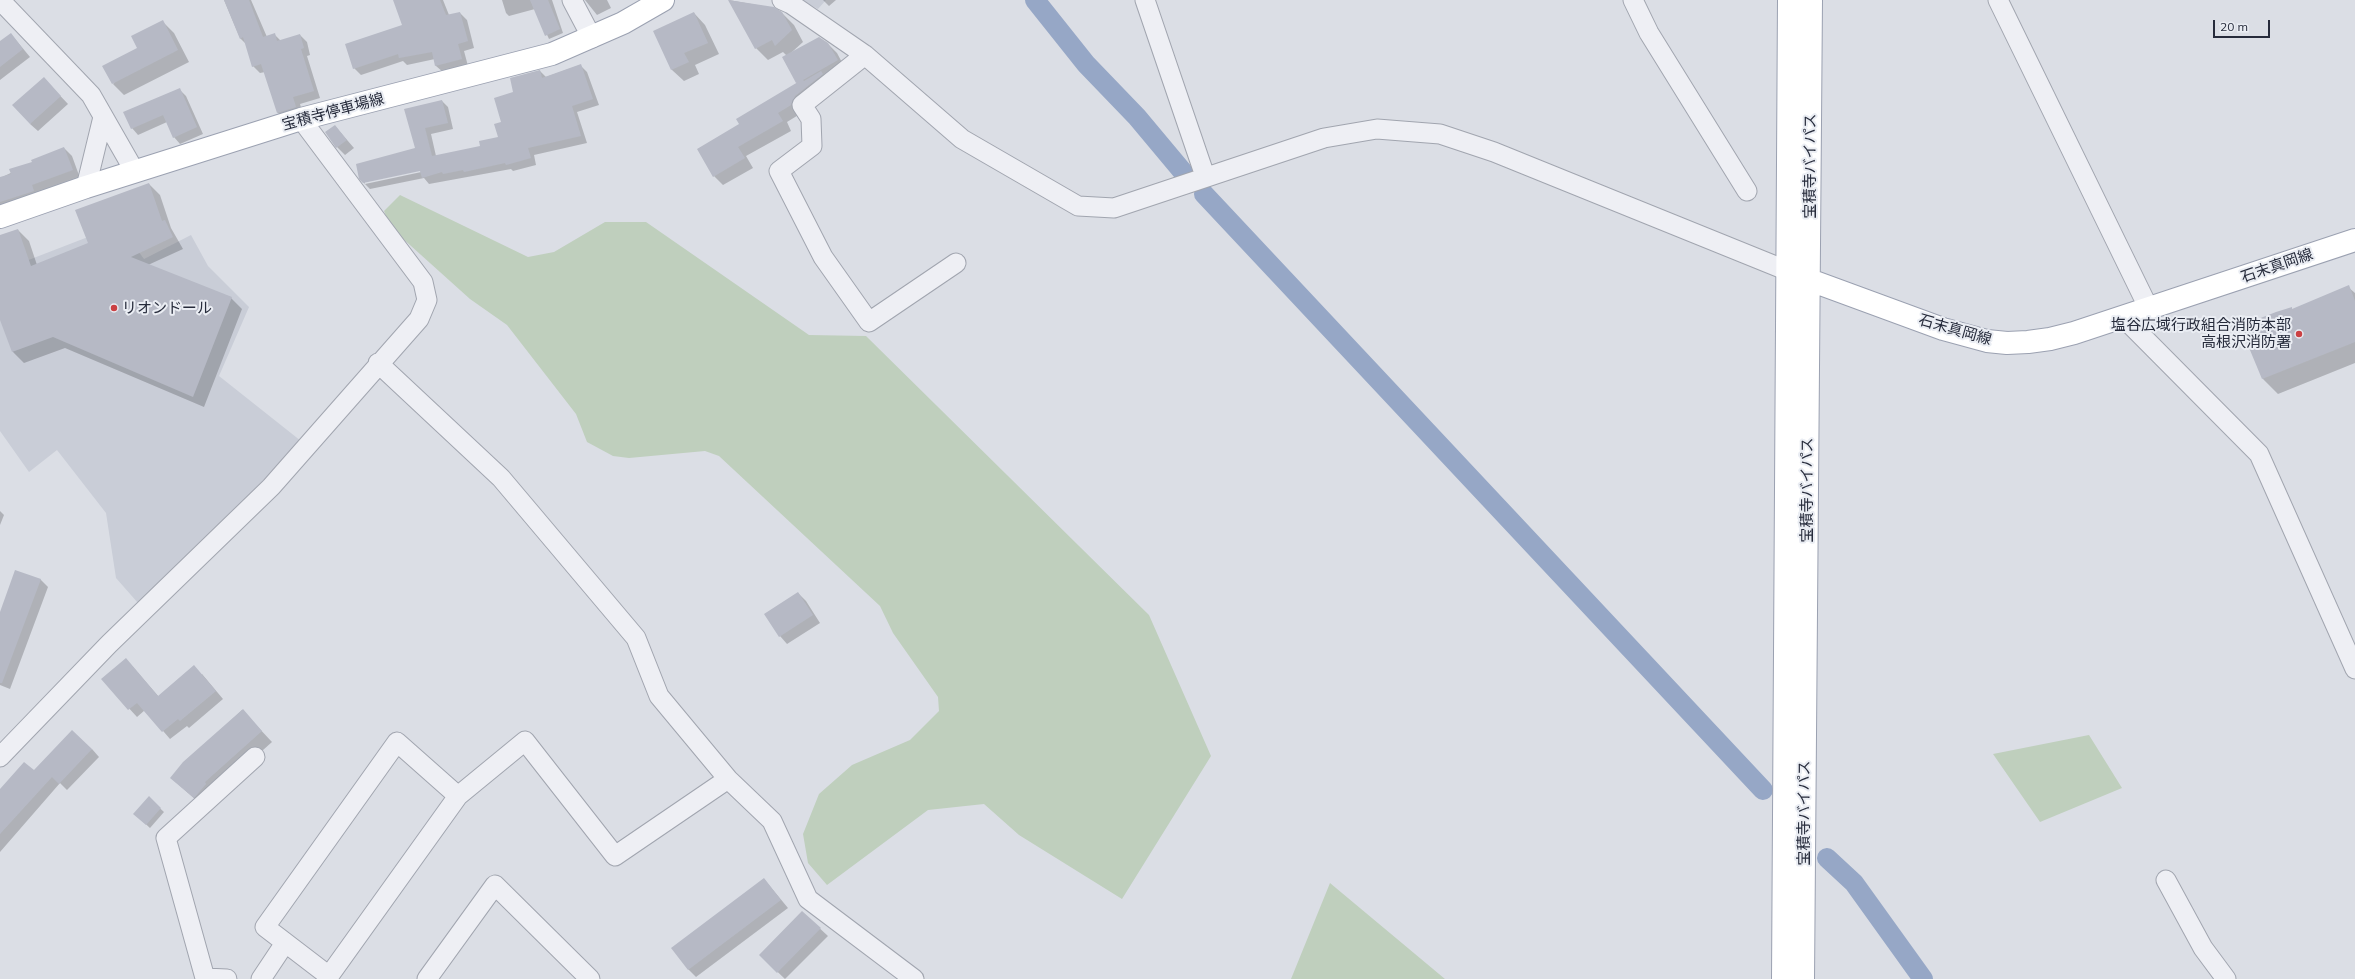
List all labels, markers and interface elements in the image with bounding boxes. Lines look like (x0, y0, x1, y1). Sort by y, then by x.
scale bar (2215, 12, 2272, 38)
text: 20 m (2220, 19, 2248, 34)
street label: 宝積寺停車場線 (280, 90, 386, 134)
street label: 宝積寺バイパス (1801, 114, 1819, 218)
street label: 石末真岡線 (2239, 245, 2315, 287)
place label: リオンドール (122, 299, 212, 317)
marker: リオンドール (109, 303, 119, 313)
street label: 石末真岡線 (1916, 311, 1994, 349)
place label: 塩谷広域行政組合消防本部 高根沢消防署 (2111, 316, 2291, 351)
marker: 塩谷広域行政組合消防本部 高根沢消防署 (2294, 329, 2304, 339)
street label: 宝積寺バイパス (1798, 438, 1816, 542)
street label: 宝積寺バイパス (1795, 761, 1813, 865)

